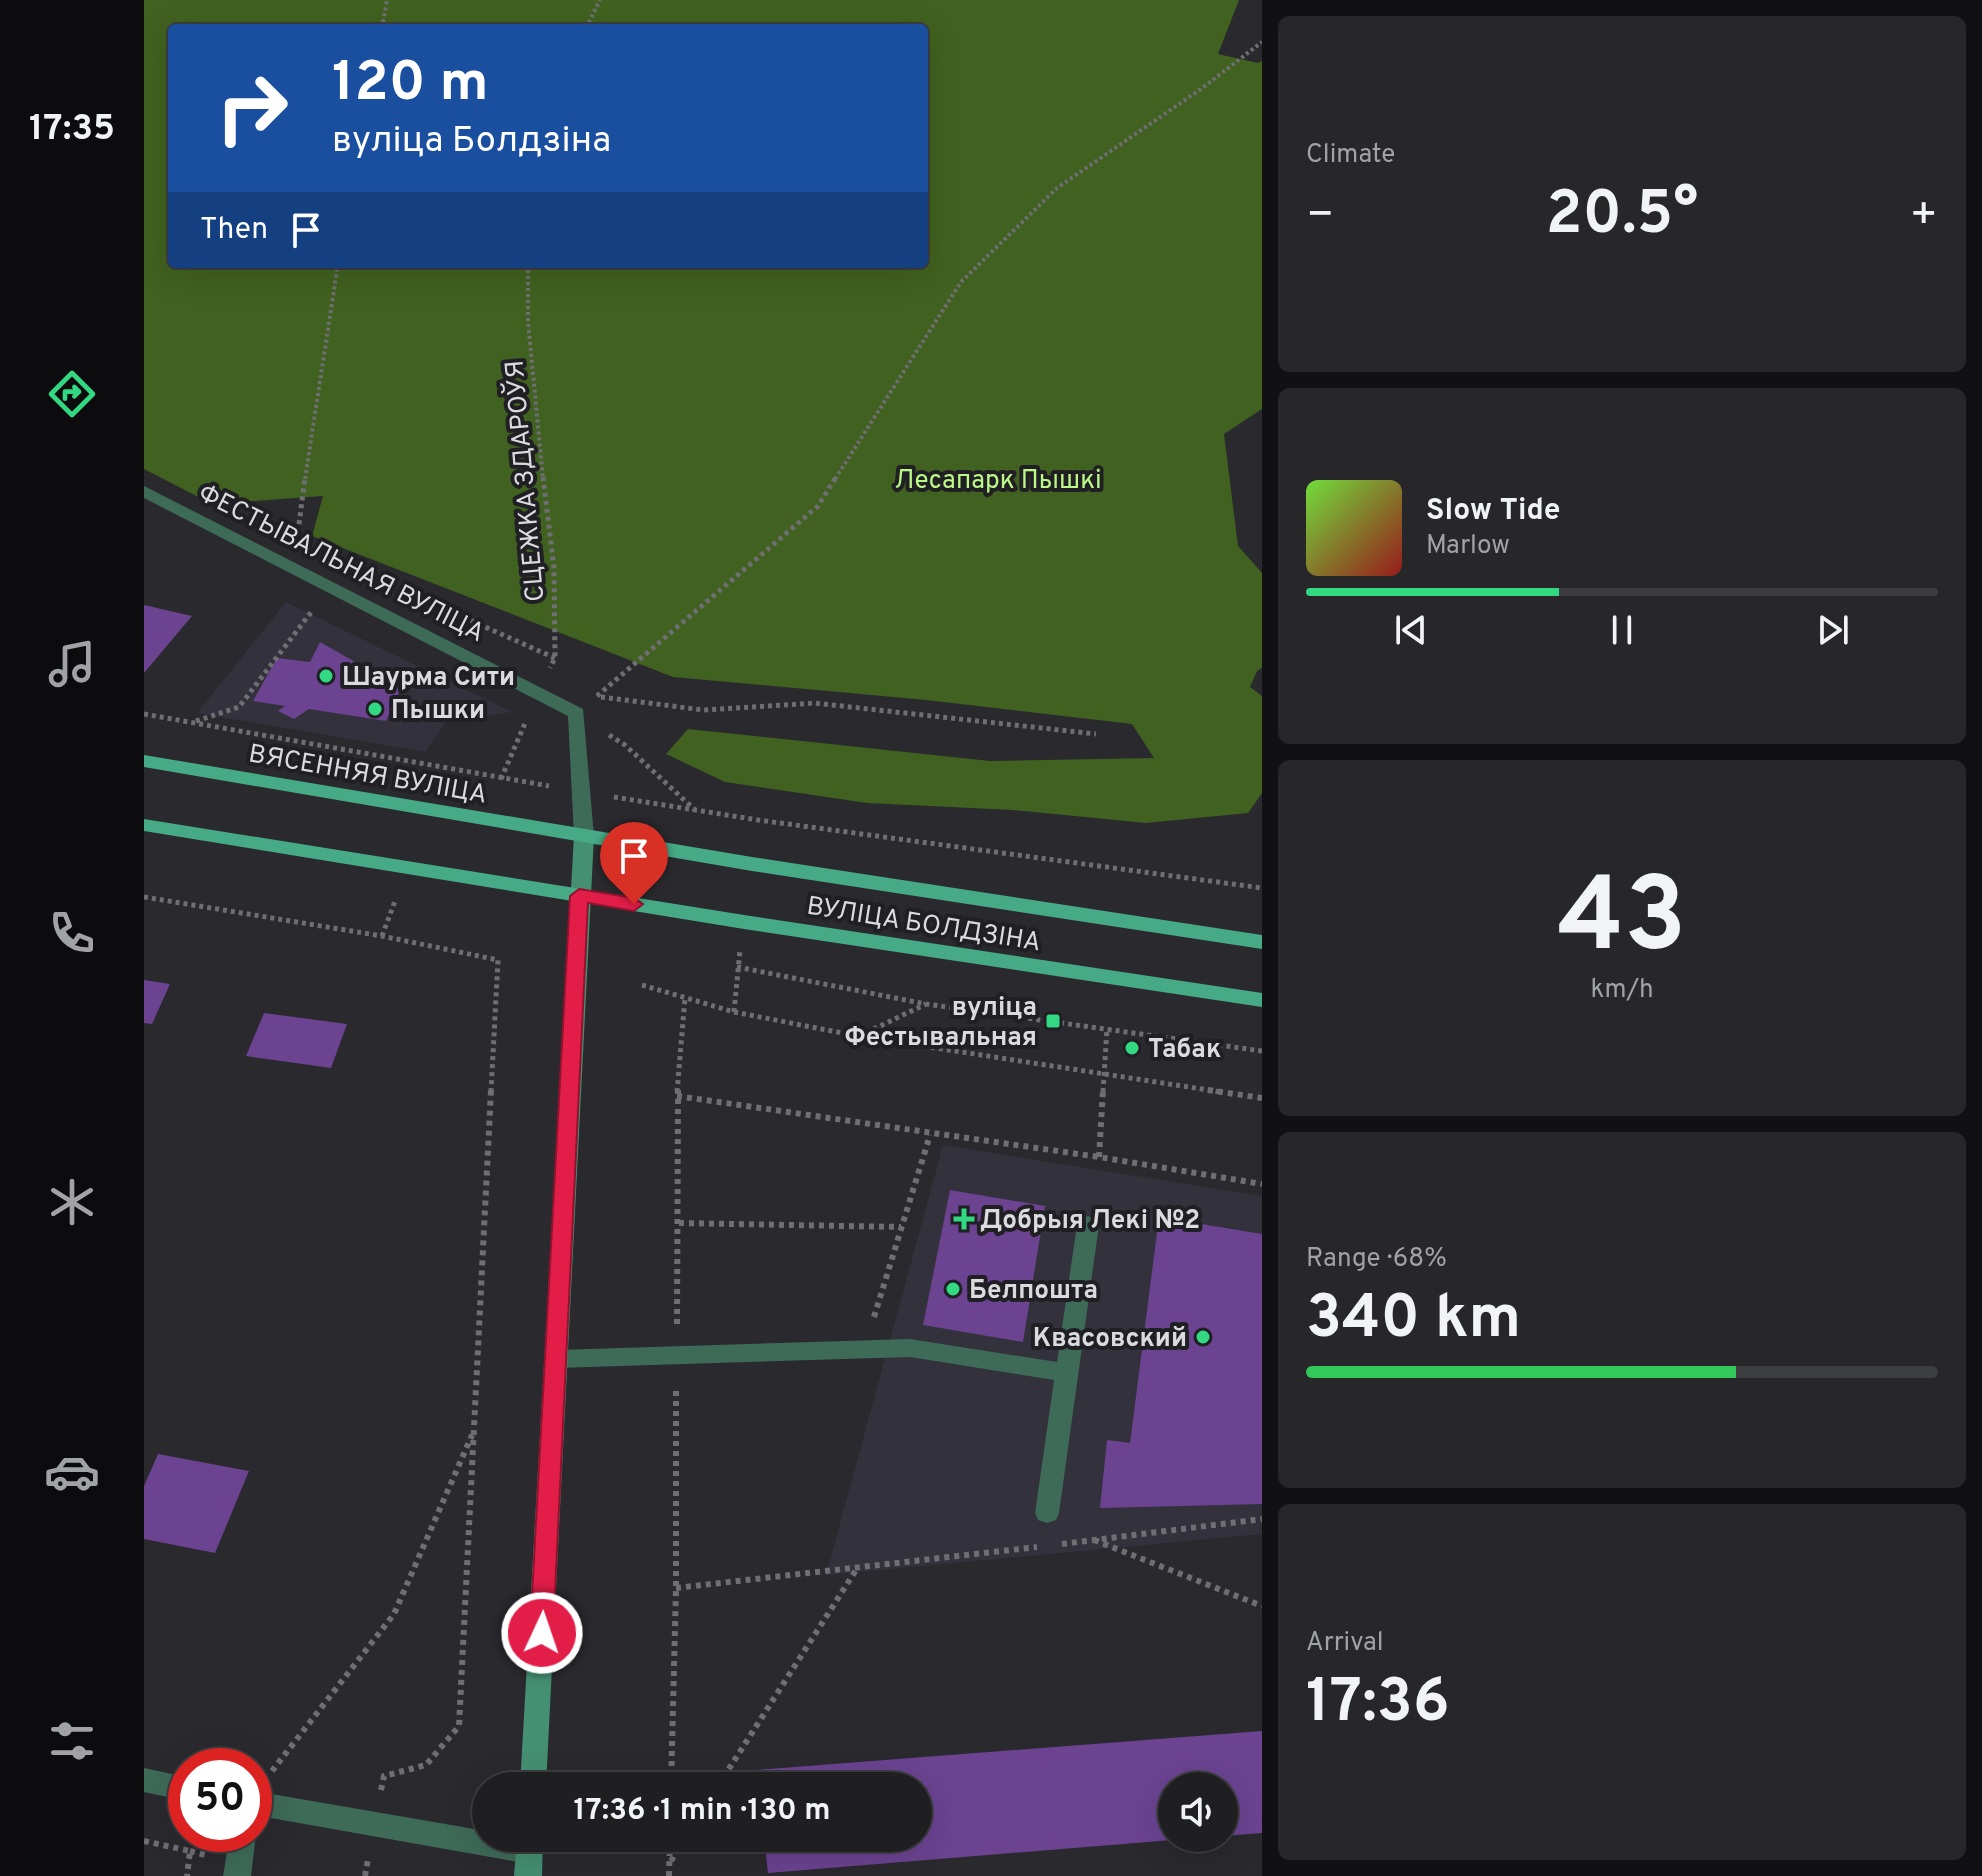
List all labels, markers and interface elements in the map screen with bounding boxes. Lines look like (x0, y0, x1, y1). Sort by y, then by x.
text: 120 m (332, 50, 489, 120)
icon: right (200, 56, 304, 160)
text: 17:35 (29, 107, 115, 153)
text: вуліца Болдзіна (332, 119, 611, 165)
text: Climate (1306, 139, 1395, 172)
text: 20.5° (1546, 179, 1698, 255)
text: − (1306, 189, 1334, 245)
text: + (1910, 189, 1938, 245)
icon: arrive (284, 208, 328, 252)
text: Then (200, 212, 268, 249)
street label: СЦЕЖКА ЗДАРОЎЯ (497, 359, 553, 603)
icon: directions (44, 366, 100, 422)
park label: Лесапарк Пышкі (894, 465, 1102, 498)
street label: ФЕСТЫВАЛЬНАЯ ВУЛІЦА (192, 478, 490, 651)
text: Slow Tide (1426, 493, 1560, 530)
text: Marlow (1426, 530, 1510, 563)
icon: previous (1389, 608, 1433, 652)
icon: pause (1600, 608, 1644, 652)
icon: next (1811, 608, 1855, 652)
icon: music (44, 636, 100, 692)
place label: Шаурма Сити (342, 662, 515, 695)
marker: Шаурма Сити (317, 667, 335, 685)
place label: Пышки (391, 695, 485, 728)
marker: Пышки (366, 700, 384, 718)
street label: ВЯСЕННЯЯ ВУЛІЦА (246, 738, 489, 813)
pin (600, 822, 668, 904)
icon: arrive (612, 834, 656, 878)
text: 43 (1557, 856, 1687, 988)
street label: ВУЛІЦА БОЛДЗІНА (804, 891, 1043, 960)
icon: phone (44, 905, 100, 961)
text: km/h (1590, 974, 1654, 1007)
place label: вуліца Фестывальная (845, 992, 1037, 1055)
marker: вуліца Фестывальная (1044, 1012, 1062, 1030)
place label: Табак (1148, 1034, 1221, 1067)
marker: Табак (1123, 1039, 1141, 1057)
icon: climate (44, 1174, 100, 1230)
place label: Добрыя Лекі №2 (980, 1205, 1200, 1238)
marker: Добрыя Лекі №2 (955, 1210, 973, 1228)
text: Range · 68% (1306, 1243, 1447, 1276)
place label: Белпошта (969, 1275, 1098, 1308)
marker: Белпошта (944, 1280, 962, 1298)
text: 340 km (1306, 1283, 1521, 1359)
place label: Квасовский (1033, 1323, 1187, 1356)
marker: Квасовский (1194, 1328, 1212, 1346)
icon: car (44, 1444, 100, 1500)
position arrow (500, 1591, 584, 1675)
text: Arrival (1306, 1627, 1384, 1660)
text: 17:36 (1306, 1667, 1450, 1743)
icon: filters (44, 1713, 100, 1769)
speed limit sign: 50 (168, 1748, 272, 1852)
map controls (1158, 1772, 1238, 1852)
button: sound (1158, 1772, 1238, 1852)
text: 17:36 · 1 min · 130 m (574, 1793, 830, 1830)

